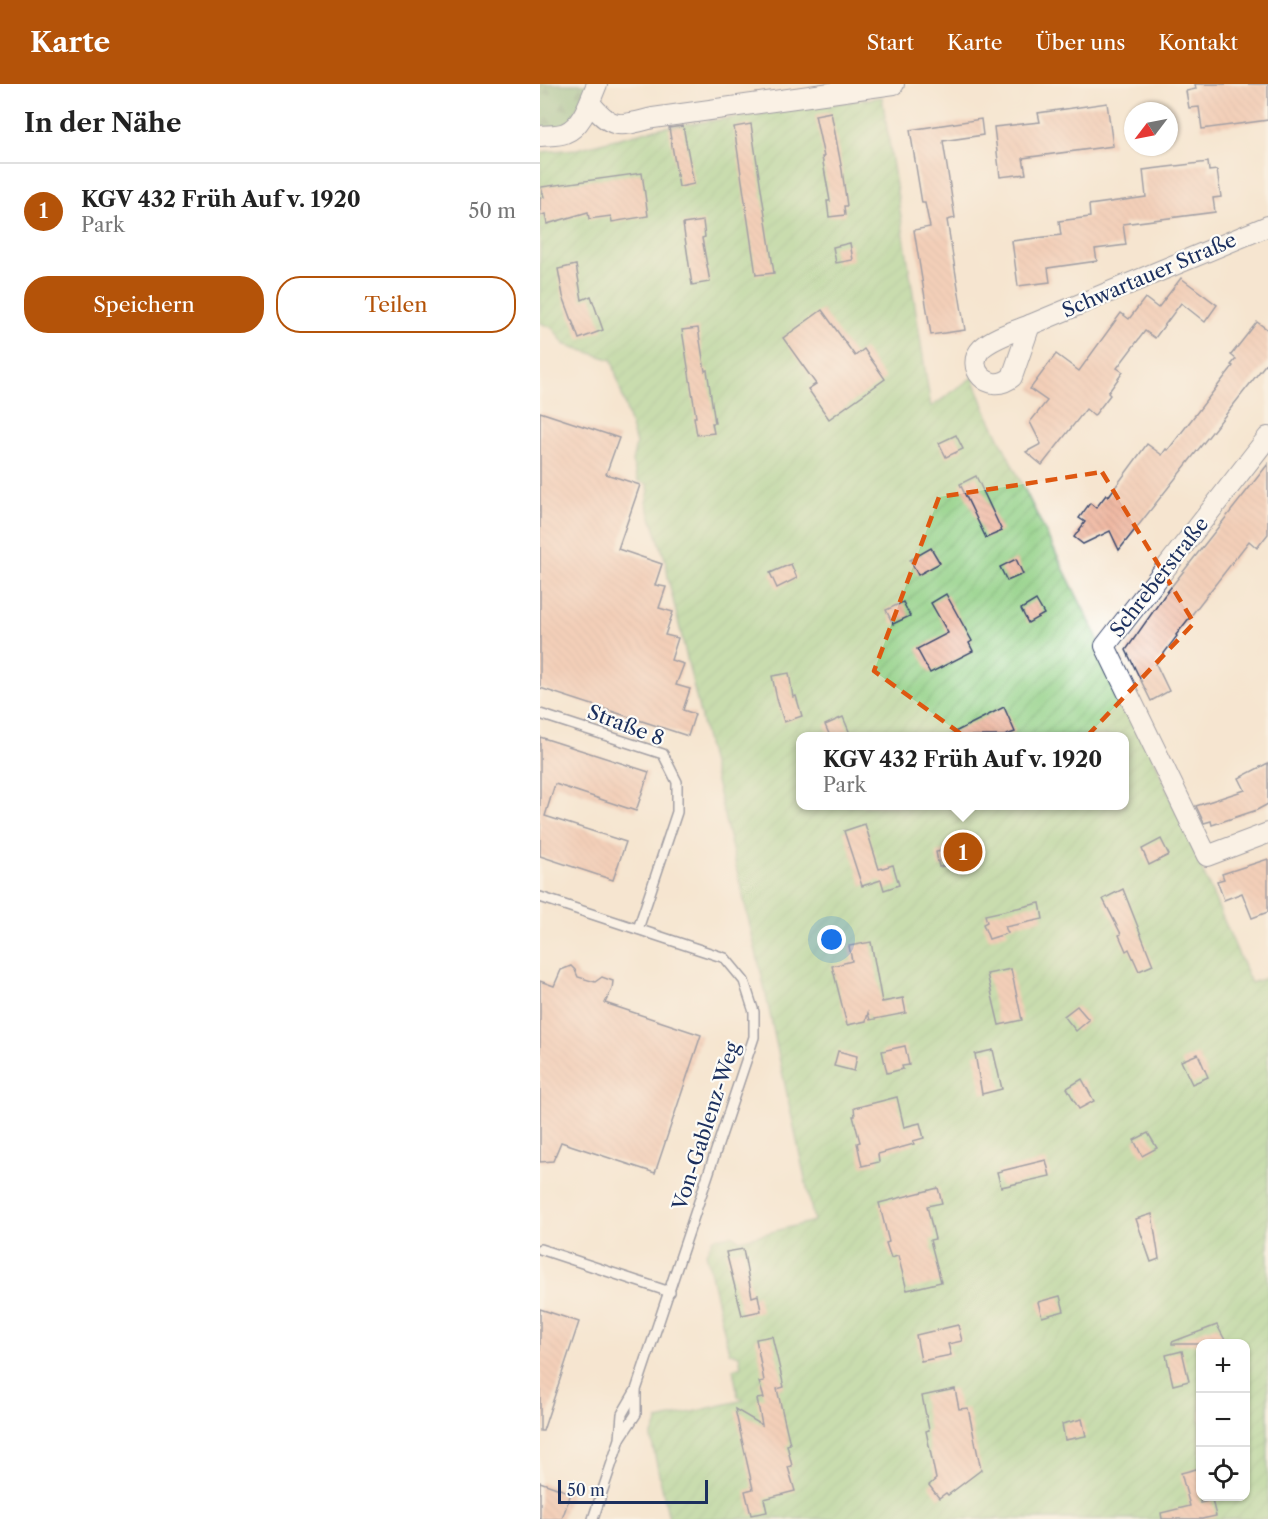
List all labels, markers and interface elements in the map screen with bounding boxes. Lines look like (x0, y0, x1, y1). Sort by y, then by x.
text: Karte (30, 25, 110, 59)
text: Start (867, 30, 914, 55)
text: Karte (947, 30, 1003, 55)
text: Über uns (1036, 30, 1125, 55)
text: Kontakt (1158, 30, 1238, 55)
north arrow (1124, 102, 1178, 156)
text: In der Nähe (24, 107, 181, 139)
text: KGV 432 Früh Auf v. 1920 (81, 186, 361, 213)
text: 1 (39, 199, 48, 223)
text: 50 m (469, 199, 516, 223)
text: Park (81, 213, 124, 237)
street label: Schwartauer Straße (1058, 227, 1240, 323)
button: Speichern (24, 276, 264, 333)
button: Teilen (276, 276, 516, 333)
street label: Schreberstraße (1105, 512, 1213, 642)
street label: Straße 8 (584, 699, 668, 751)
popup (796, 732, 1129, 810)
text: KGV 432 Früh Auf v. 1920 (823, 746, 1102, 773)
text: Park (823, 773, 866, 797)
pin: 1 (944, 830, 982, 874)
your location (817, 925, 846, 954)
street label: Von-Gablenz-Weg (667, 1038, 745, 1214)
map controls (1196, 1339, 1250, 1501)
button: + (1196, 1339, 1250, 1393)
button: − (1196, 1393, 1250, 1447)
button: locate (1196, 1447, 1250, 1501)
scale bar (558, 1477, 708, 1504)
text: 50 m (567, 1480, 605, 1500)

